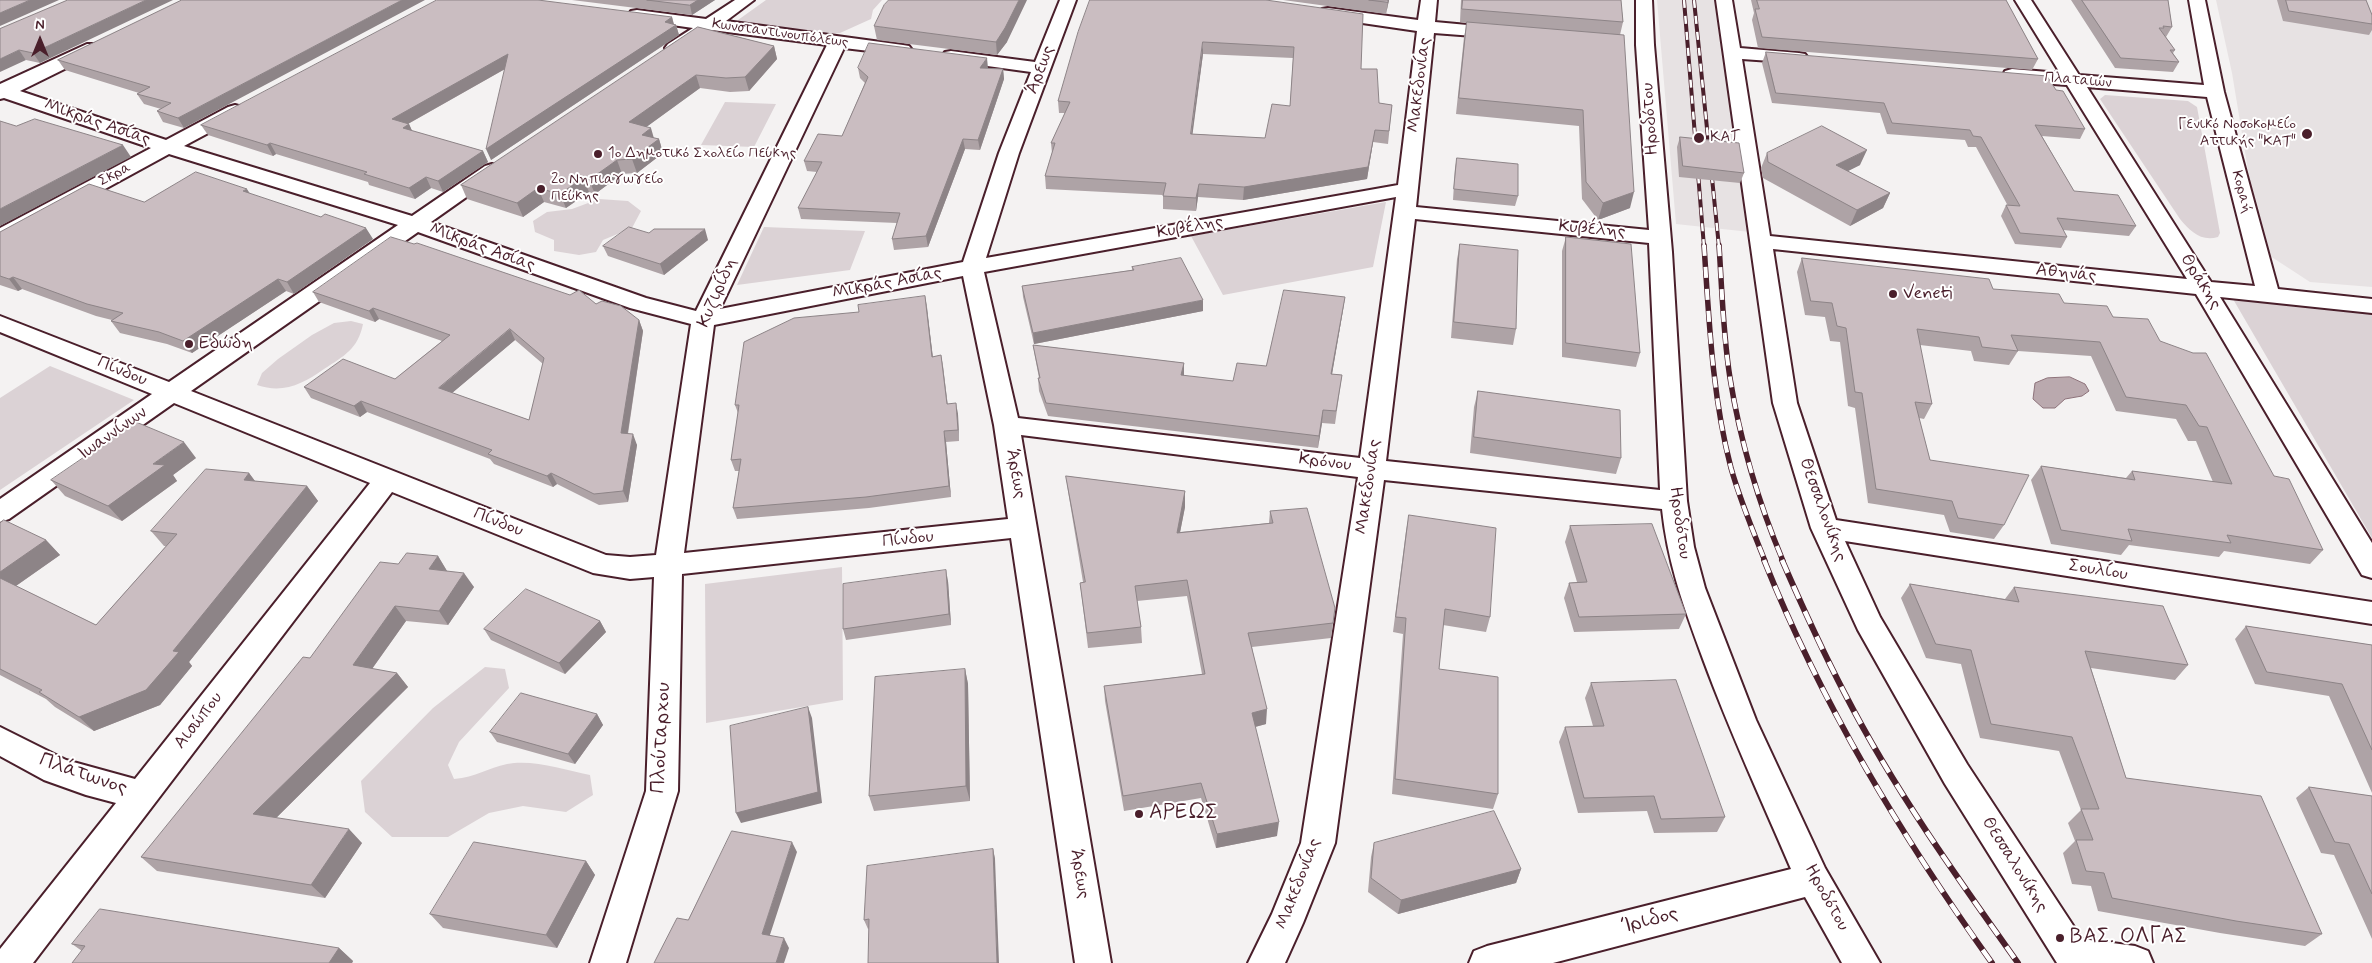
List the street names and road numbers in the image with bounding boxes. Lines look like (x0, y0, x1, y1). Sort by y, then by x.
street label: Κωνσταντινουπόλεως (711, 16, 849, 52)
street label: Μακεδονίας (1403, 36, 1437, 134)
street label: Άρεως (1022, 43, 1060, 97)
street label: Πλαταιών (2044, 69, 2112, 93)
street label: Ηροδότου (1638, 82, 1664, 156)
street label: Μικράς Ασίας (41, 95, 153, 151)
street label: Σκρα (96, 159, 134, 191)
street label: Κοραή (2227, 169, 2255, 215)
street label: Κυβέλης (1155, 212, 1225, 244)
street label: Κυβέλης (1558, 216, 1626, 244)
street label: Μικράς Ασίας (426, 219, 538, 277)
street label: Θράκης (2175, 250, 2225, 314)
street label: Κυζιρίδη (694, 255, 742, 331)
street label: Αθηνάς (2035, 260, 2097, 288)
street label: Μικράς Ασίας (830, 263, 944, 305)
street label: Πίνδου (94, 352, 150, 392)
street label: Ιωαννίνων (74, 402, 152, 466)
street label: Μακεδονίας (1352, 438, 1386, 536)
street label: Άρεως (1000, 447, 1030, 501)
street label: Κρόνου (1297, 449, 1353, 477)
street label: Θεσσαλονίκης (1793, 455, 1851, 565)
street label: Ηροδότου (1663, 485, 1695, 561)
street label: Πίνδου (470, 504, 526, 542)
street label: Πίνδου (881, 527, 935, 553)
street label: Σουλίου (2067, 556, 2129, 586)
street label: Πλούταρχου (647, 682, 677, 794)
street label: Αισώπου (170, 688, 228, 754)
street label: Πλάτωνος (36, 748, 130, 802)
street label: Θεσσαλονίκης (1976, 813, 2052, 917)
street label: Μακεδονίας (1272, 835, 1326, 933)
street label: Άρεως (1064, 848, 1094, 900)
street label: Ηροδότου (1799, 861, 1853, 935)
street label: Ίριδος (1619, 902, 1681, 940)

